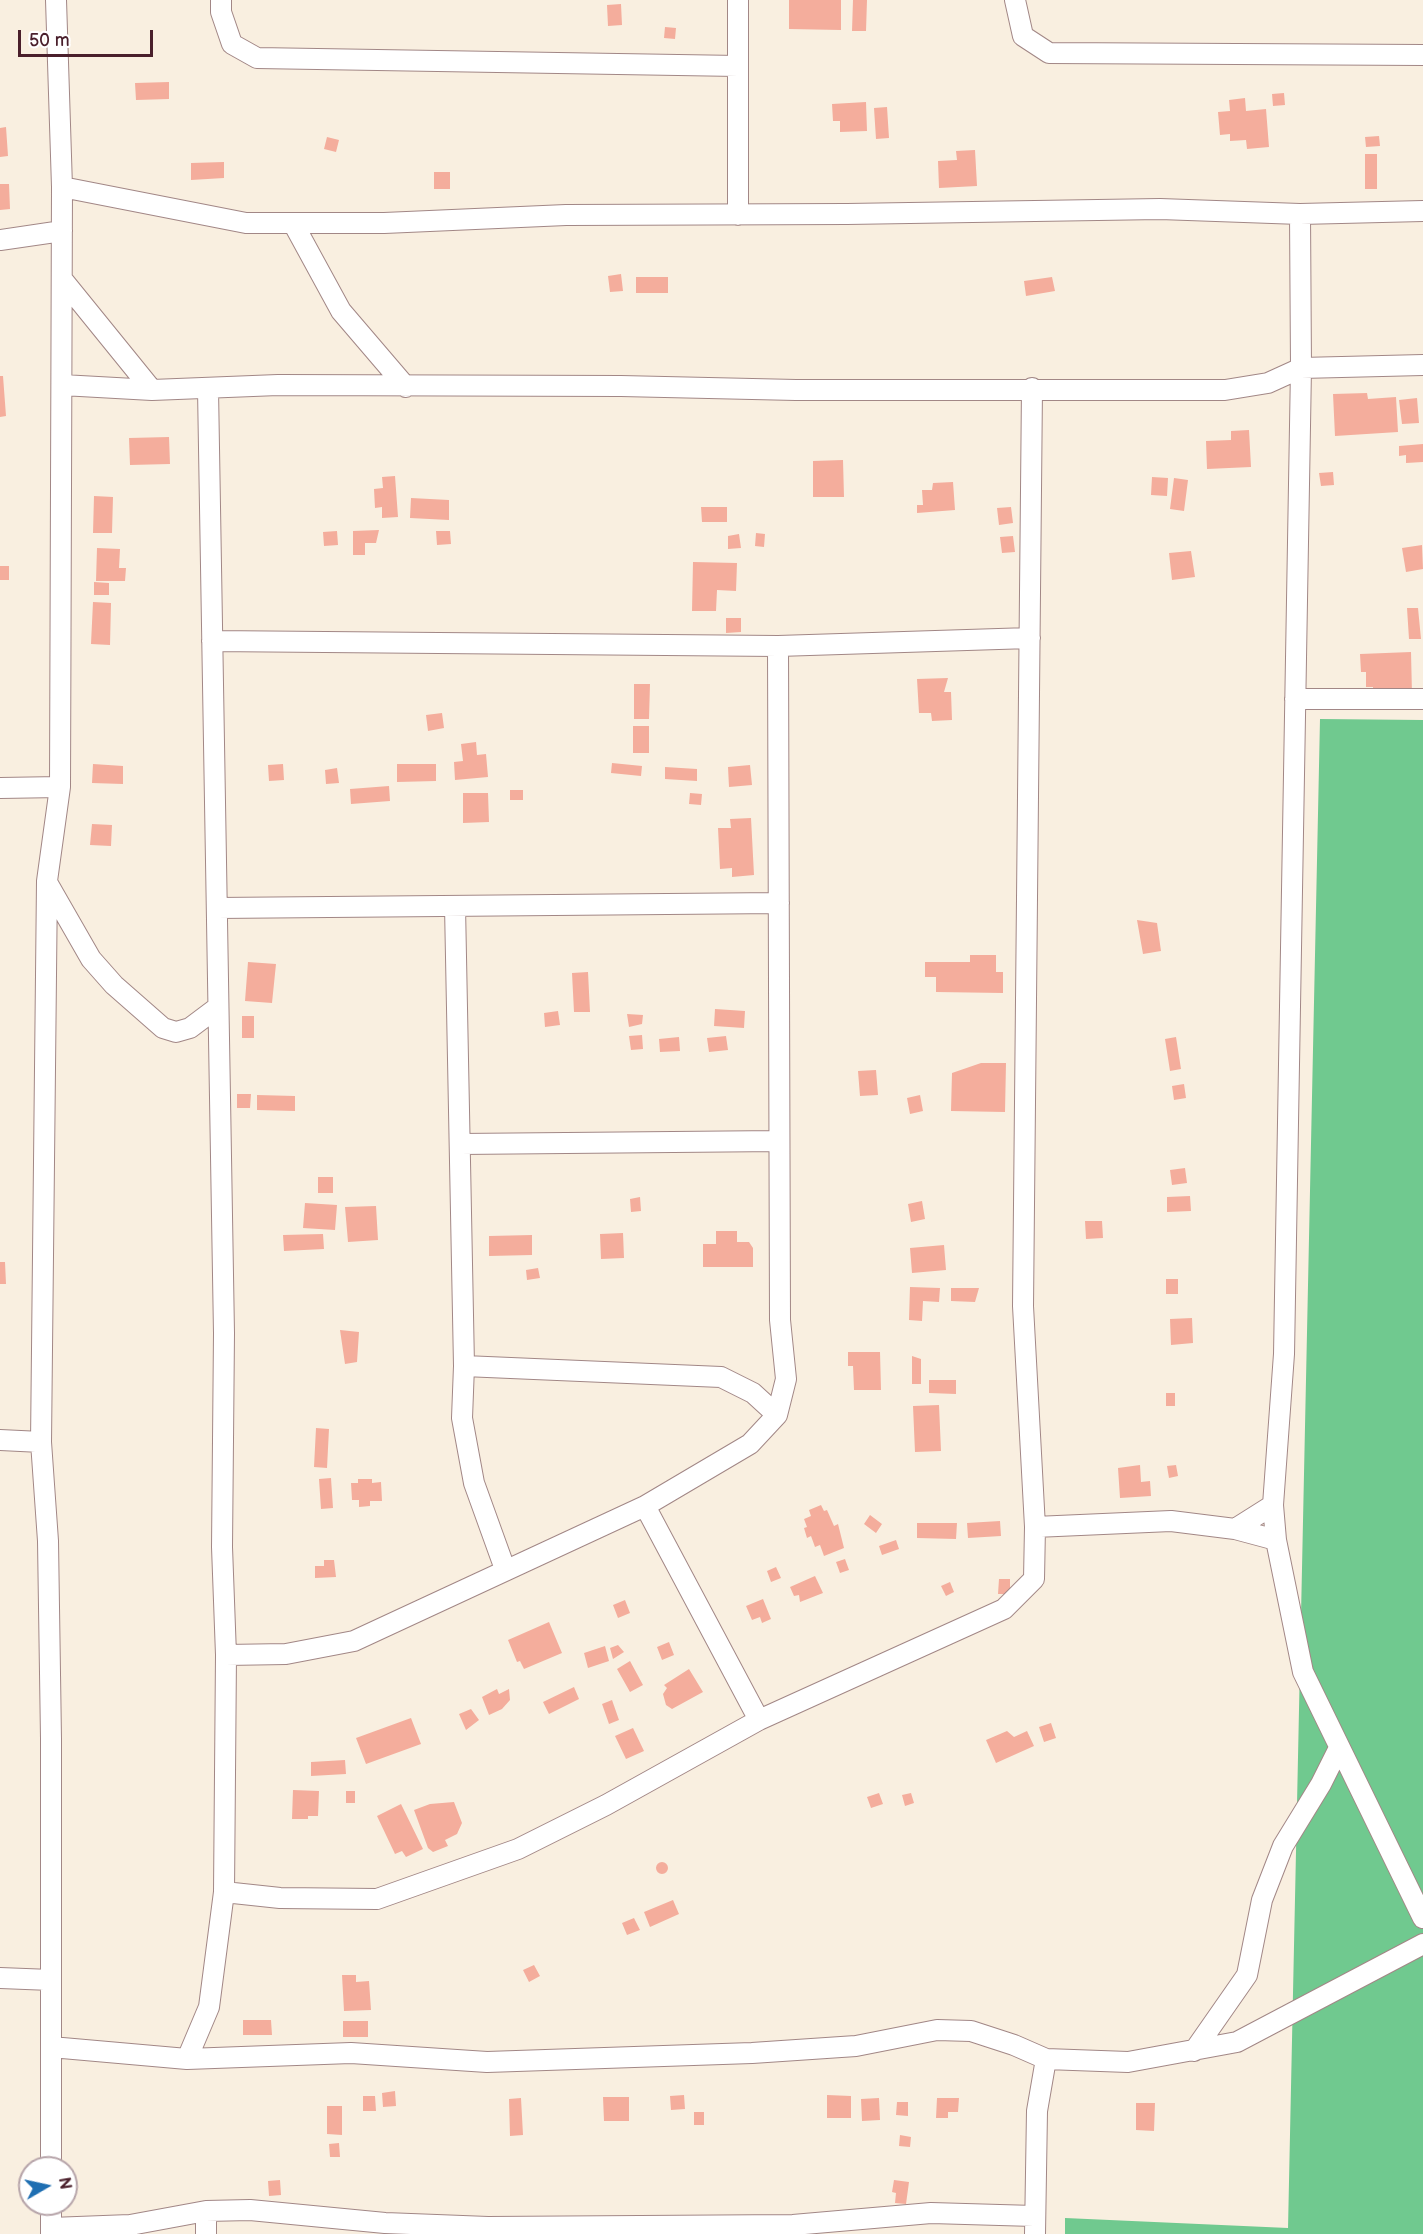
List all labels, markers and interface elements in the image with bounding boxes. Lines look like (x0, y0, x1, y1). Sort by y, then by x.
scale bar (21, 18, 156, 56)
text: 50 m (29, 30, 70, 51)
north arrow (18, 2156, 78, 2216)
text: N (54, 2176, 75, 2191)

